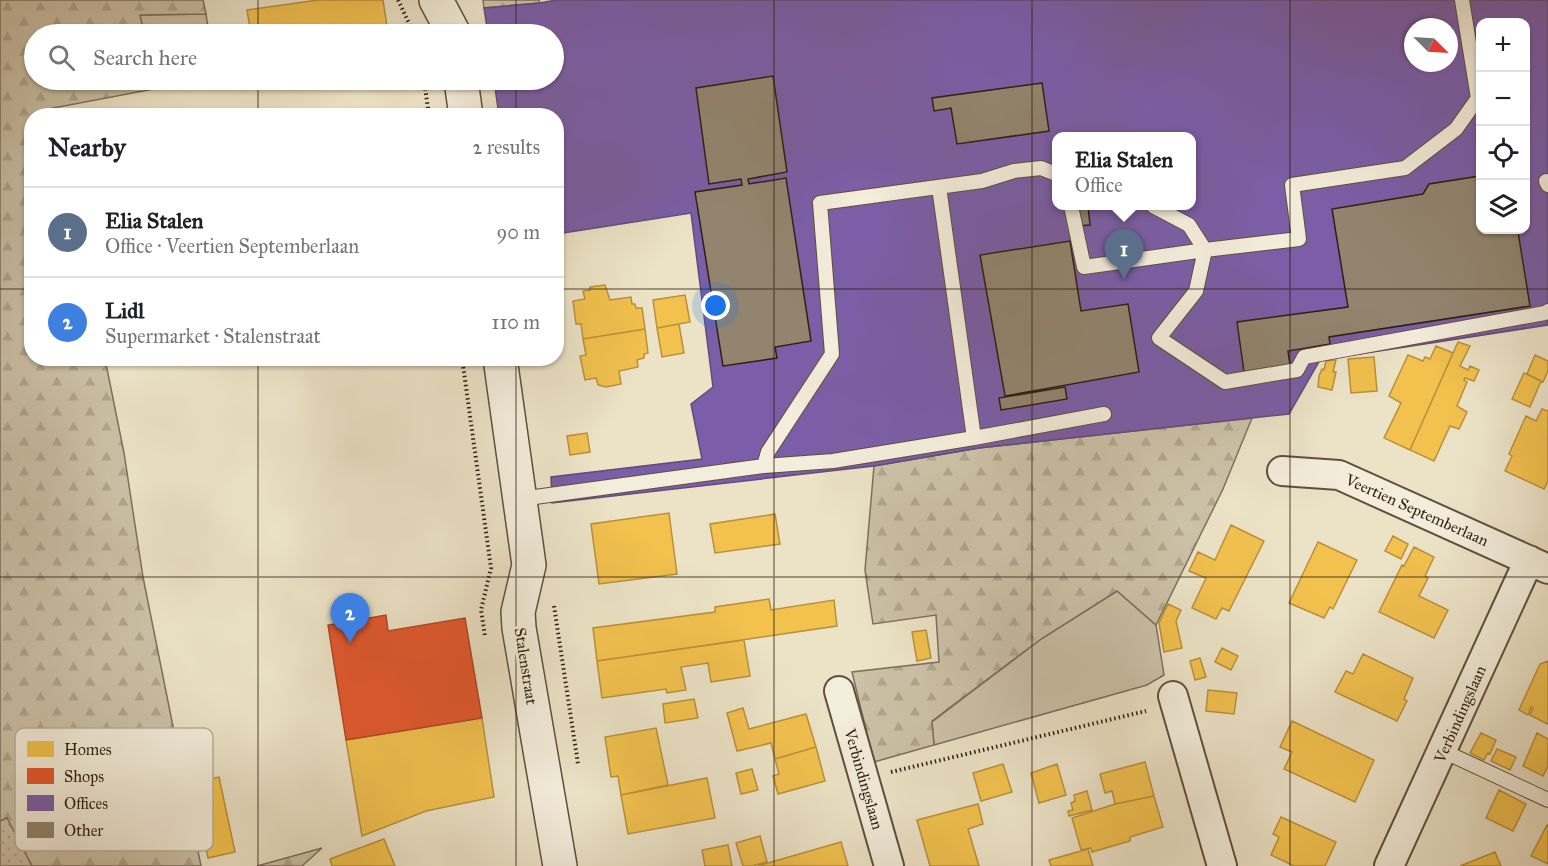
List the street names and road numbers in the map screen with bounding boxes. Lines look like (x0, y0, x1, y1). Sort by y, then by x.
street label: Veertien Septemberlaan (1342, 469, 1492, 550)
street label: Stalenstraat (511, 626, 542, 706)
street label: Verbindingslaan (1430, 662, 1491, 767)
street label: Verbindingslaan (839, 725, 888, 832)

